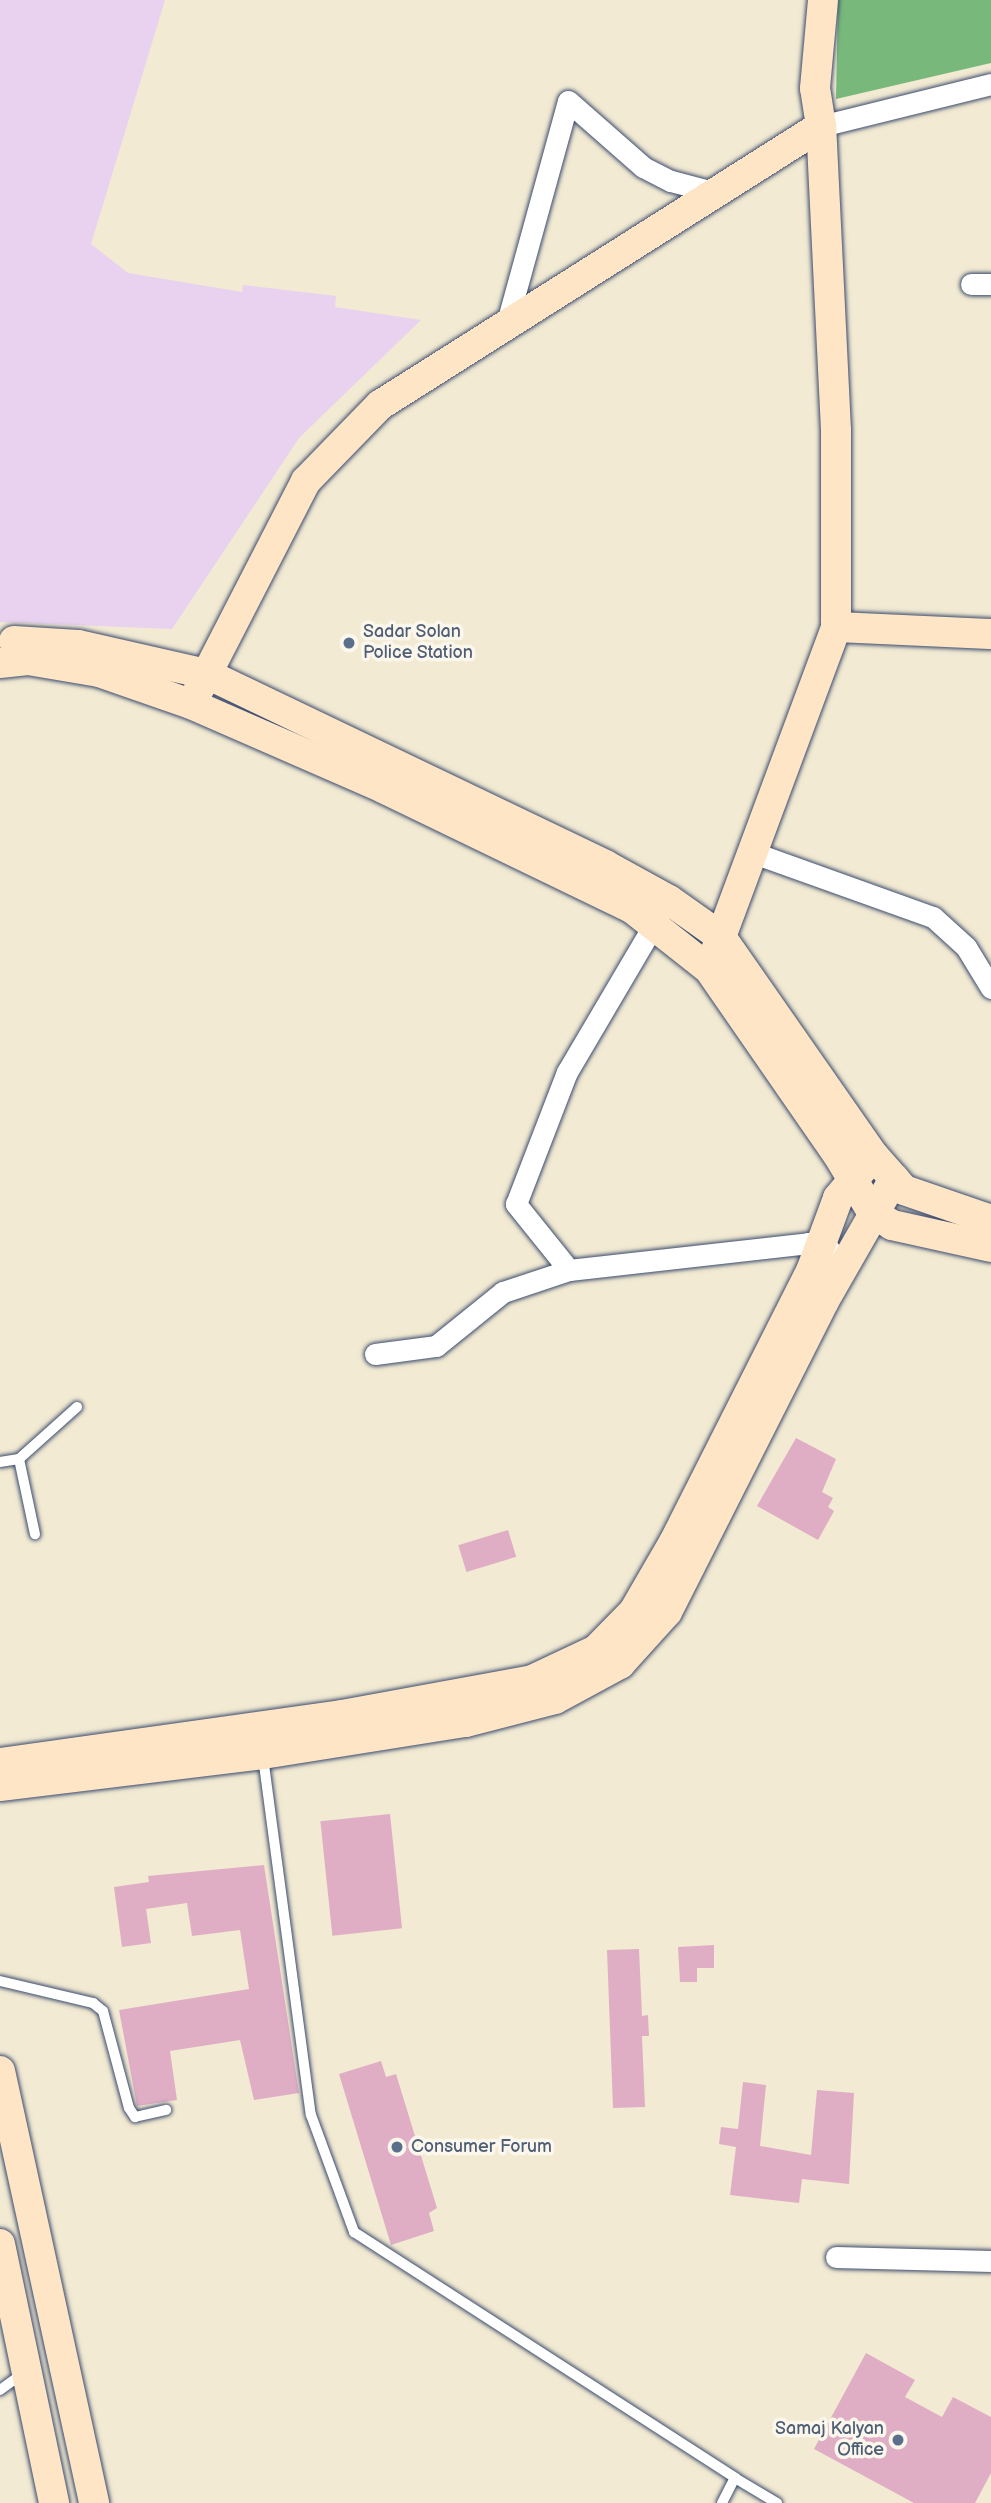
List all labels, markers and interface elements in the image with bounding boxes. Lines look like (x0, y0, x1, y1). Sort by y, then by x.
place label: Sadar Solan Police Station (363, 622, 473, 664)
marker: Sadar Solan Police Station (341, 635, 357, 651)
place label: Consumer Forum (411, 2136, 552, 2158)
marker: Consumer Forum (389, 2139, 405, 2155)
place label: Samaj Kalyan Office (775, 2419, 884, 2462)
marker: Samaj Kalyan Office (890, 2432, 906, 2448)

